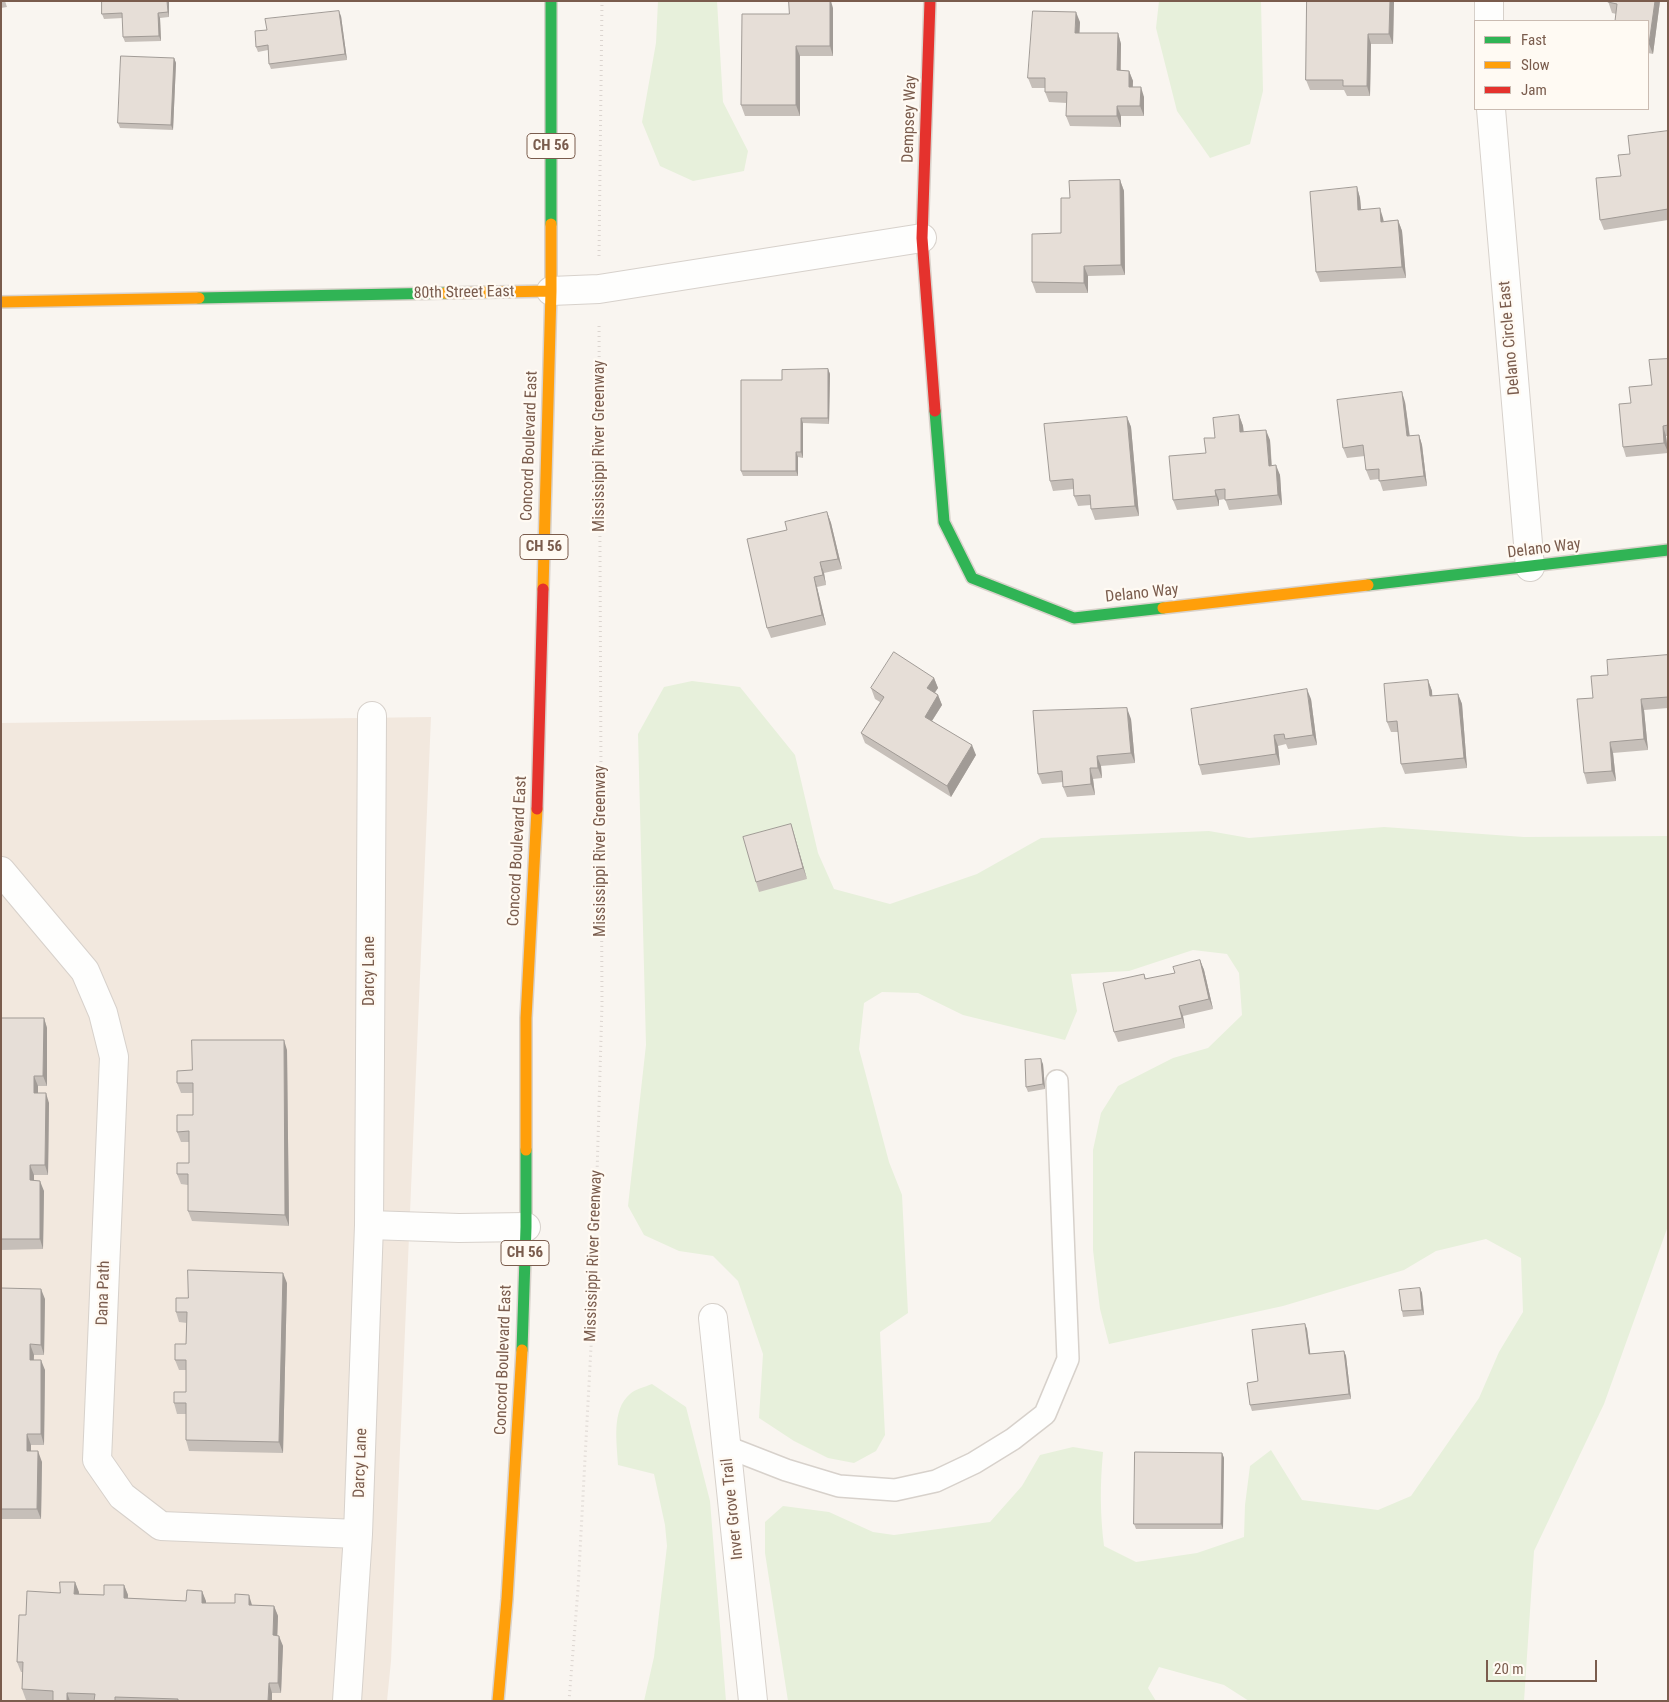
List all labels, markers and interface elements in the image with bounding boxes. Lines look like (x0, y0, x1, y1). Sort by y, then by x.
legend (1474, 20, 1649, 110)
text: Fast (1521, 31, 1546, 49)
text: Slow (1521, 56, 1550, 74)
street label: Dempsey Way (899, 75, 921, 163)
text: Jam (1521, 81, 1547, 99)
road number: CH 56 (527, 134, 575, 158)
street label: Delano Circle East (1495, 280, 1525, 396)
street label: 80th Street East (413, 283, 515, 303)
street label: Mississippi River Greenway (590, 360, 610, 532)
street label: Concord Boulevard East (518, 370, 542, 522)
road number: CH 56 (520, 534, 568, 560)
street label: Delano Way (1506, 535, 1582, 563)
street label: Delano Way (1104, 581, 1180, 607)
street label: Mississippi River Greenway (591, 765, 611, 937)
street label: Concord Boulevard East (504, 775, 532, 927)
street label: Darcy Lane (360, 936, 380, 1006)
street label: Mississippi River Greenway (581, 1170, 607, 1342)
road number: CH 56 (501, 1240, 549, 1266)
street label: Dana Path (93, 1260, 115, 1326)
street label: Concord Boulevard East (492, 1284, 516, 1436)
street label: Darcy Lane (350, 1428, 372, 1498)
street label: Inver Grove Trail (718, 1457, 748, 1561)
scale bar (1489, 1650, 1600, 1682)
text: 20 m (1494, 1660, 1524, 1678)

